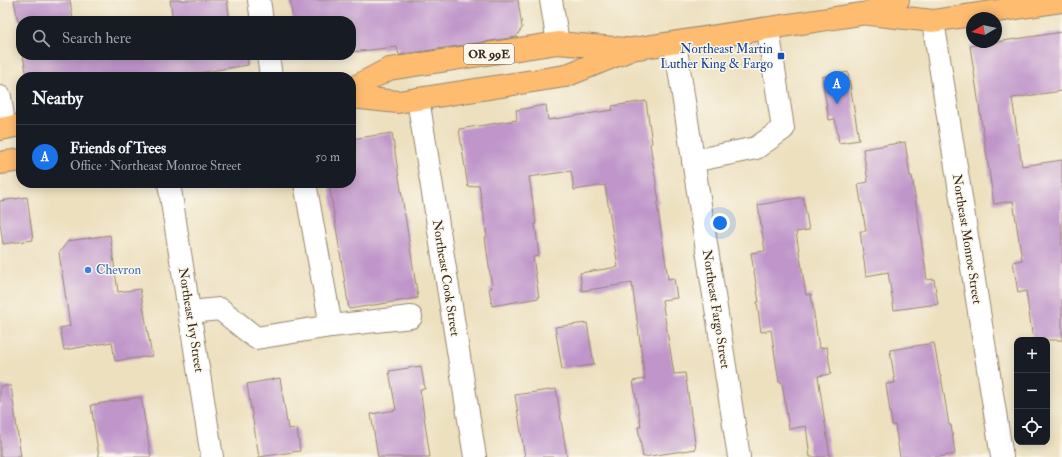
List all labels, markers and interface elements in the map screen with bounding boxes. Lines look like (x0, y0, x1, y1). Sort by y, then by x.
north arrow (966, 12, 1002, 48)
search box (16, 16, 356, 60)
icon: search (30, 27, 52, 49)
text: Search here (62, 29, 131, 48)
place label: Northeast Martin Luther King & Fargo (660, 41, 773, 72)
road number: OR 99E (464, 44, 514, 64)
marker: Northeast Martin Luther King & Fargo (776, 51, 786, 61)
pin: A (824, 71, 850, 104)
text: Nearby (32, 88, 83, 109)
text: Friends of Trees (70, 139, 166, 158)
text: A (41, 149, 49, 165)
text: 50 m (315, 149, 340, 165)
text: Office · Northeast Monroe Street (70, 158, 241, 174)
street label: Northeast Monroe Street (949, 173, 985, 305)
your location (710, 213, 730, 233)
street label: Northeast Cook Street (429, 218, 463, 338)
street label: Northeast Fargo Street (699, 248, 733, 370)
place label: Chevron (96, 262, 141, 278)
marker: Chevron (83, 265, 93, 275)
street label: Northeast Ivy Street (174, 266, 207, 374)
map controls (1014, 337, 1050, 445)
button: + (1014, 337, 1050, 373)
button: − (1014, 373, 1050, 409)
button: locate (1014, 409, 1050, 445)

